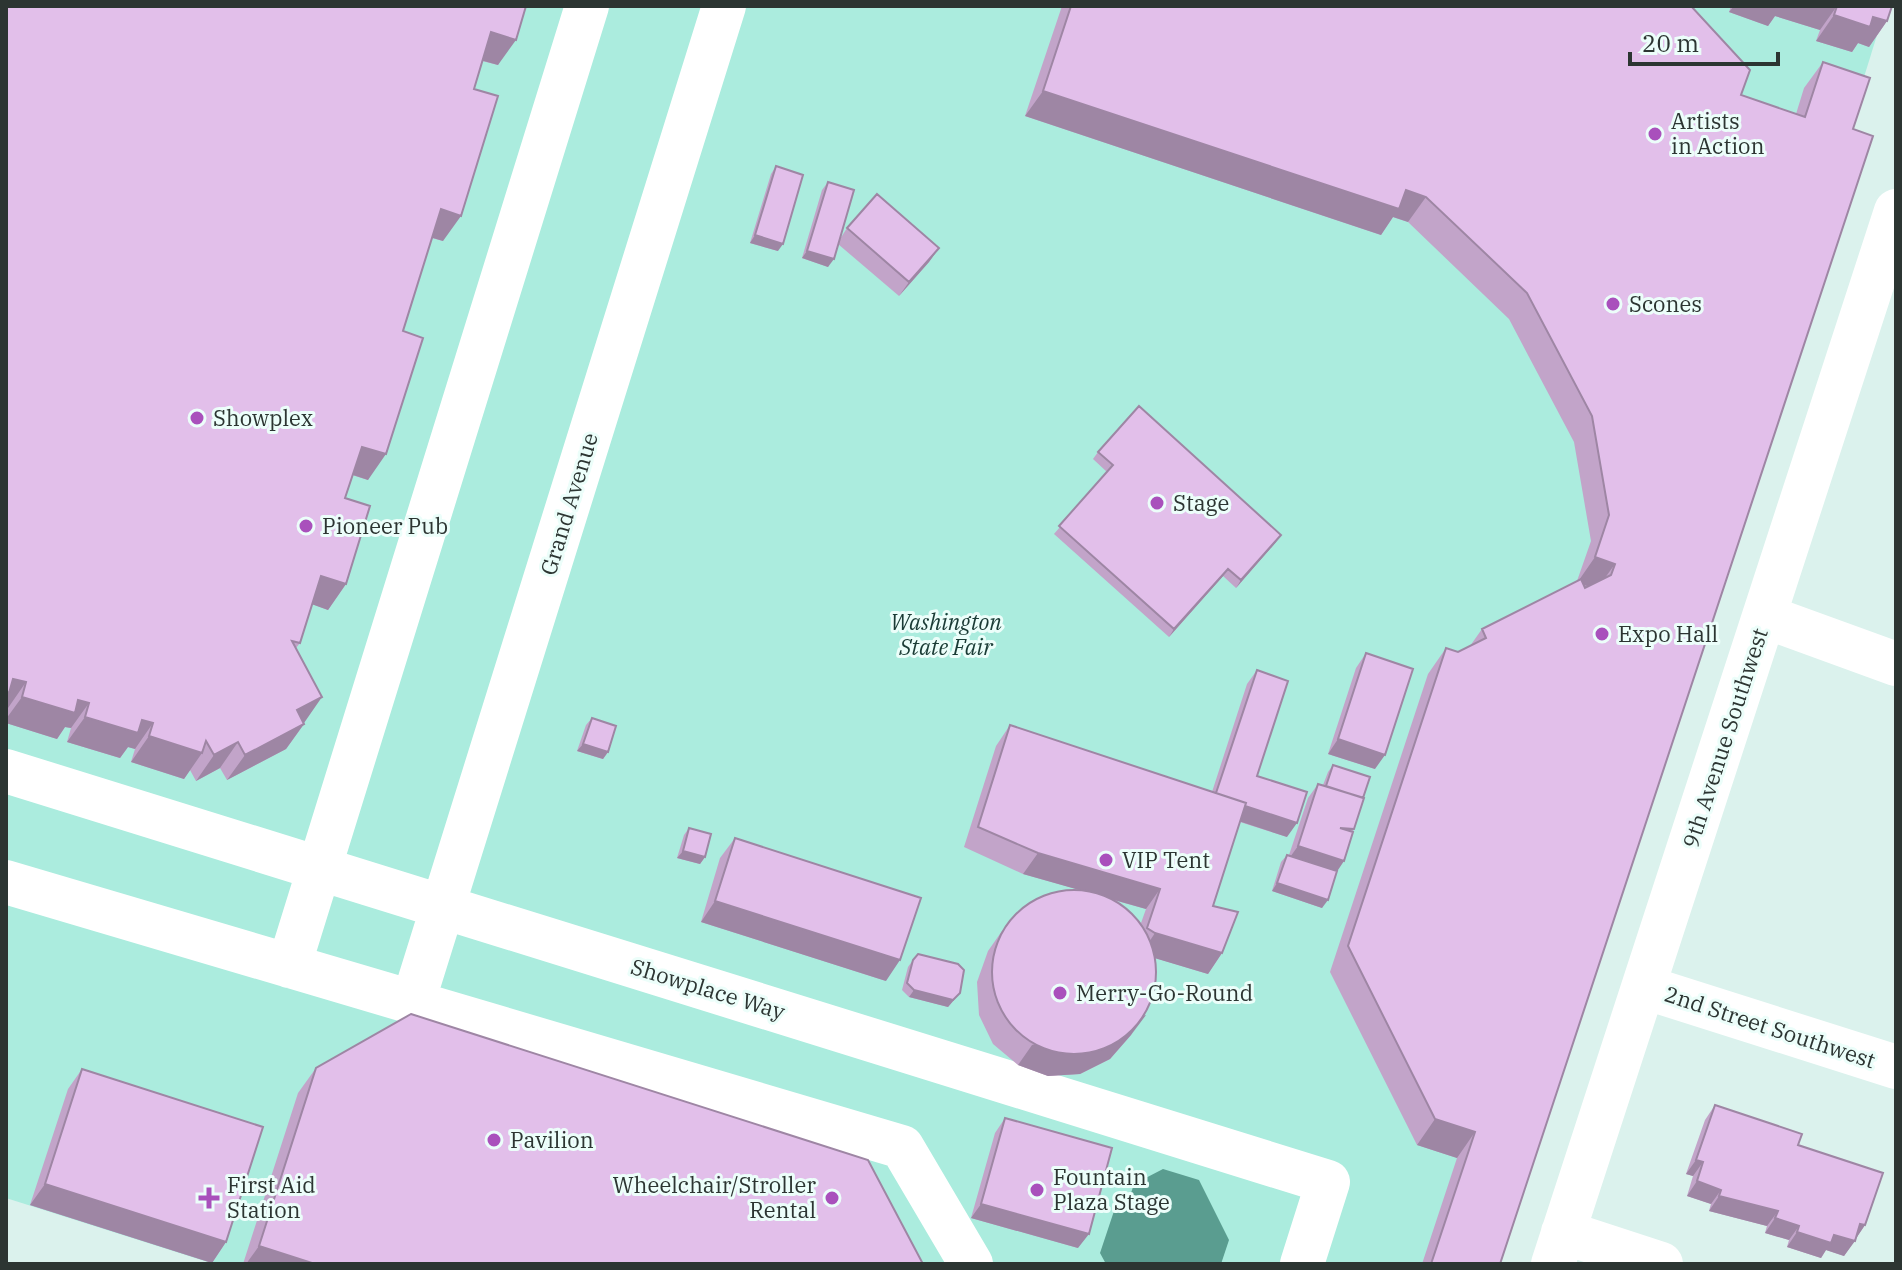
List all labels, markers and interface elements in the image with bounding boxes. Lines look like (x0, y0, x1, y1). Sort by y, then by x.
scale bar (1630, 16, 1778, 66)
text: 20 m (1642, 27, 1699, 59)
place label: Artists in Action (1671, 106, 1765, 160)
marker: Artists in Action (1646, 125, 1664, 143)
place label: Scones (1629, 289, 1702, 318)
marker: Scones (1604, 295, 1622, 313)
place label: Showplex (213, 403, 313, 432)
marker: Showplex (188, 409, 206, 427)
street label: Grand Avenue (533, 429, 604, 579)
place label: Stage (1173, 488, 1229, 517)
marker: Stage (1148, 494, 1166, 512)
place label: Pioneer Pub (322, 511, 448, 540)
marker: Pioneer Pub (297, 517, 315, 535)
park label: Washington State Fair (890, 607, 1002, 661)
place label: Expo Hall (1618, 619, 1718, 648)
street label: 9th Avenue Southwest (1675, 624, 1774, 851)
marker: Expo Hall (1593, 625, 1611, 643)
place label: VIP Tent (1122, 845, 1210, 874)
marker: VIP Tent (1097, 851, 1115, 869)
street label: Showplace Way (628, 951, 789, 1026)
place label: Merry-Go-Round (1076, 978, 1253, 1007)
street label: 2nd Street Southwest (1661, 979, 1879, 1074)
marker: Merry-Go-Round (1051, 984, 1069, 1002)
place label: Pavilion (510, 1125, 594, 1154)
marker: Pavilion (485, 1131, 503, 1149)
place label: Fountain Plaza Stage (1053, 1162, 1170, 1216)
place label: First Aid Station (227, 1170, 316, 1224)
place label: Wheelchair/Stroller Rental (613, 1170, 816, 1224)
marker: Fountain Plaza Stage (1028, 1181, 1046, 1199)
marker: First Aid Station (198, 1187, 220, 1209)
marker: Wheelchair/Stroller Rental (823, 1189, 841, 1207)

